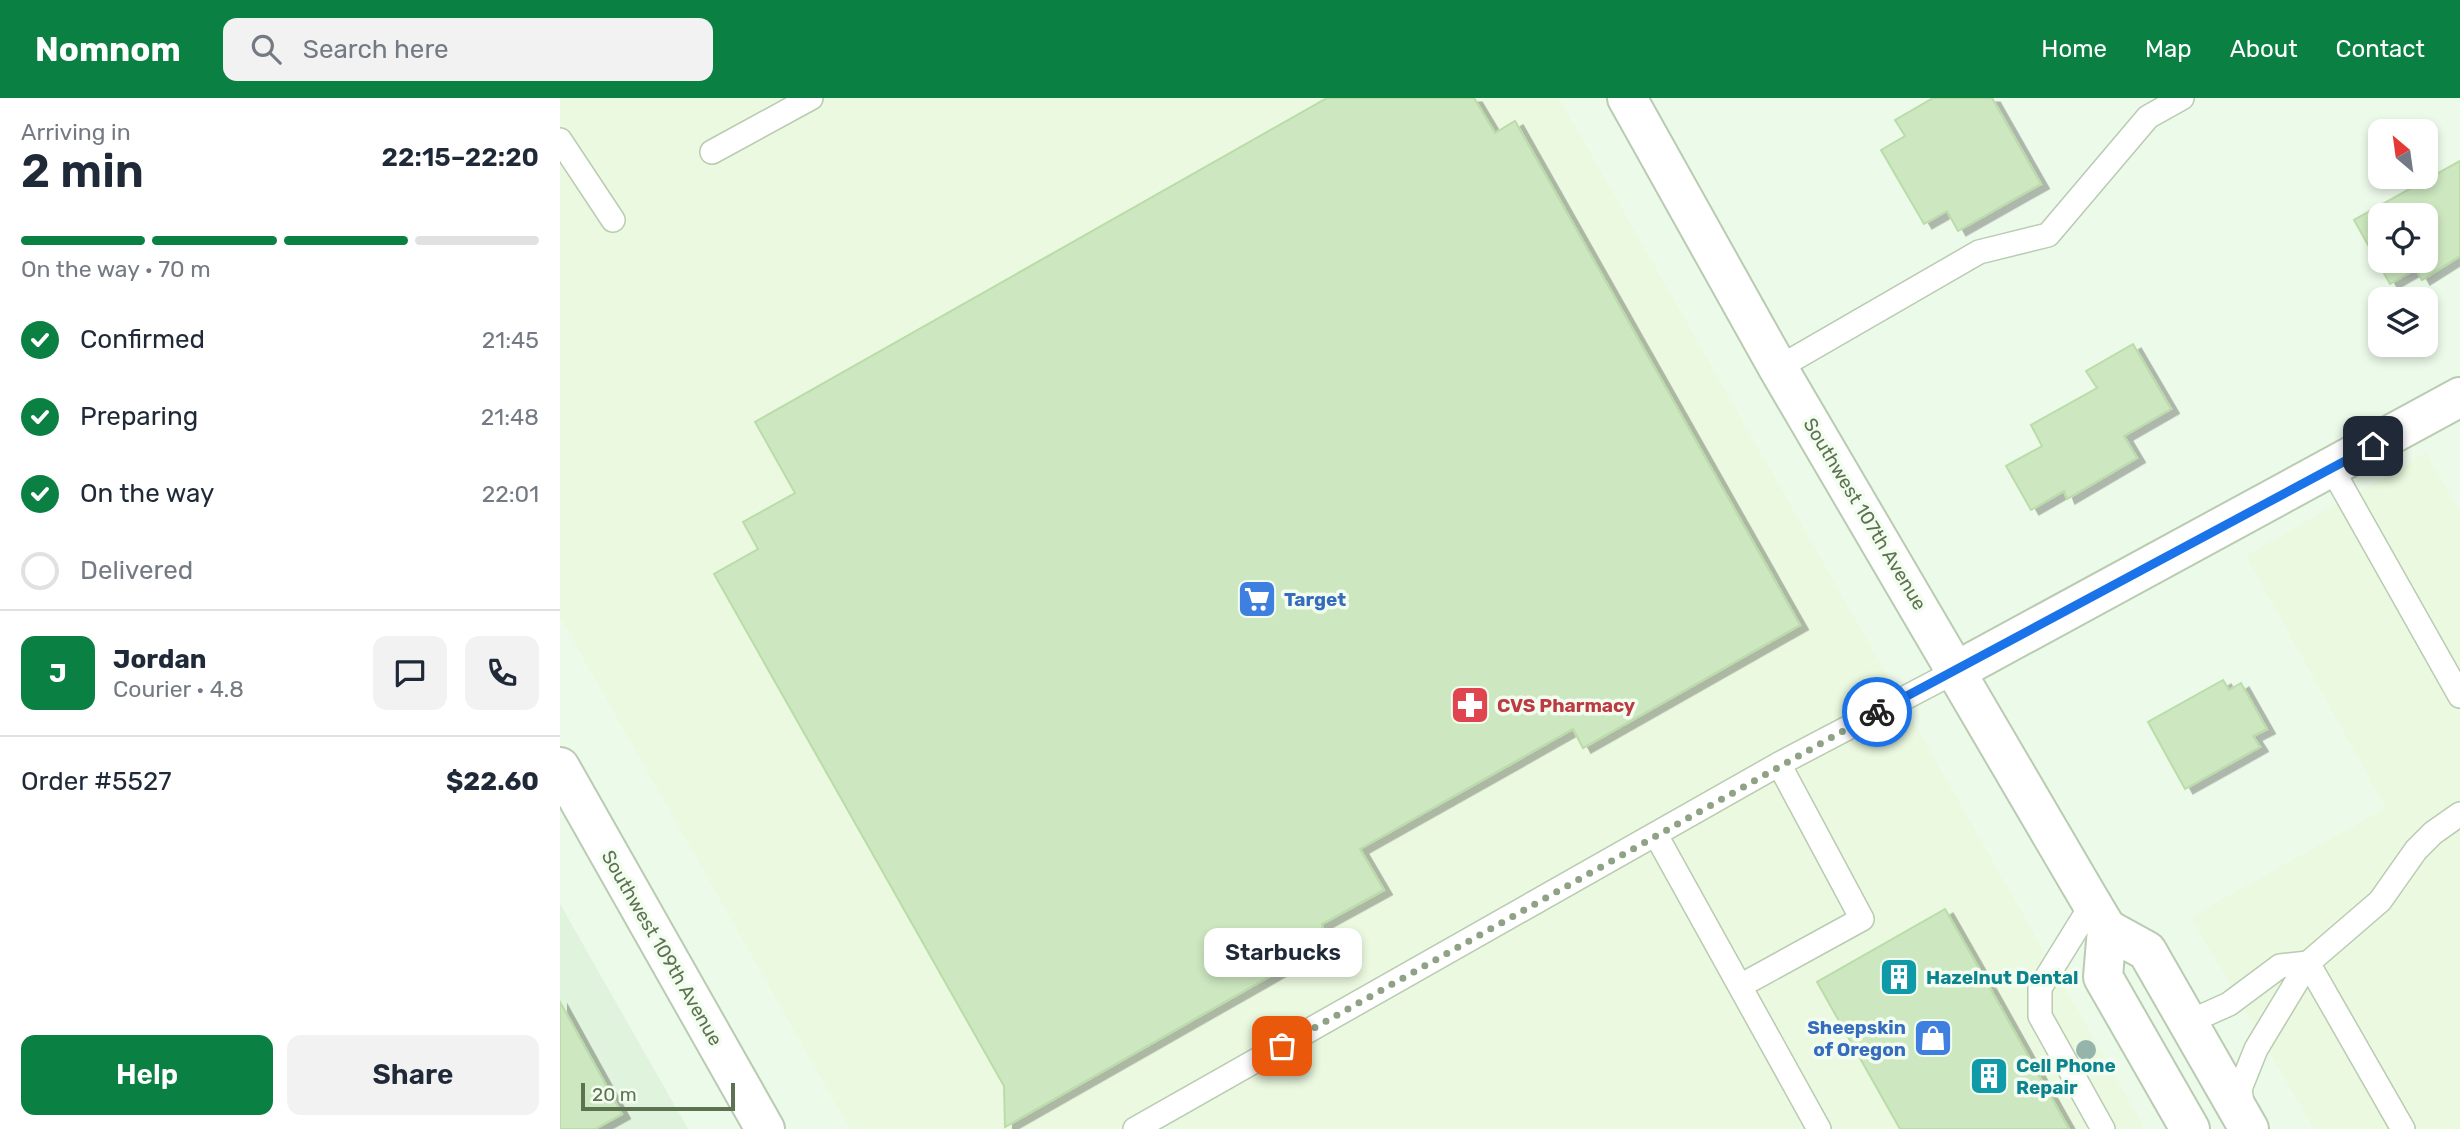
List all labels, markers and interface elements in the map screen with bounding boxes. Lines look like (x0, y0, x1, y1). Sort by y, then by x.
search box (223, 18, 713, 81)
text: Nomnom (35, 30, 181, 69)
icon: search (247, 30, 285, 68)
text: Search here (303, 34, 449, 65)
text: Home (2041, 35, 2107, 63)
text: Map (2145, 35, 2192, 63)
text: About (2230, 35, 2298, 63)
text: Contact (2336, 35, 2425, 63)
text: Arriving in (21, 118, 131, 146)
north arrow (2368, 119, 2438, 189)
map controls (2368, 119, 2438, 357)
text: 22:15–22:20 (382, 142, 539, 173)
text: 2 min (21, 144, 144, 199)
button: locate (2368, 203, 2438, 273)
text: On the way · 70 m (21, 255, 211, 283)
button: layers (2368, 287, 2438, 357)
icon: check (21, 321, 59, 359)
text: Confirmed (80, 324, 205, 355)
text: 21:45 (482, 326, 539, 354)
icon: check (21, 398, 59, 436)
text: Preparing (80, 401, 198, 432)
text: 21:48 (481, 403, 539, 431)
street label: Southwest 107th Avenue (1798, 414, 1932, 614)
pin (2343, 416, 2403, 476)
icon: home (2354, 427, 2392, 465)
icon: check (21, 475, 59, 513)
text: On the way (80, 478, 214, 509)
text: 22:01 (482, 480, 539, 508)
text: Delivered (80, 555, 193, 586)
supermarket icon: Target (1236, 578, 1278, 620)
place label: Target (1284, 588, 1346, 611)
button: chat (373, 636, 447, 710)
button: phone (465, 636, 539, 710)
text: Jordan (113, 644, 206, 675)
text: J (49, 658, 67, 689)
text: Courier · 4.8 (113, 675, 244, 703)
courier (1842, 677, 1912, 747)
pharmacy icon: CVS Pharmacy (1449, 684, 1491, 726)
icon: bike (1858, 693, 1896, 731)
place label: CVS Pharmacy (1497, 694, 1636, 717)
text: Order #5527 (21, 766, 172, 797)
text: $22.60 (446, 766, 539, 797)
street label: Southwest 109th Avenue (597, 846, 727, 1050)
callout: Starbucks (1203, 927, 1361, 976)
text: Starbucks (1225, 938, 1341, 966)
building icon: Hazelnut Dental (1878, 956, 1920, 998)
place label: Hazelnut Dental (1926, 966, 2078, 989)
pin (1252, 1016, 1312, 1076)
place label: Sheepskin of Oregon (1807, 1016, 1906, 1061)
shop icon: Sheepskin of Oregon (1912, 1017, 1954, 1059)
icon: bag (1263, 1027, 1301, 1065)
button: Help (21, 1035, 273, 1115)
button: Share (287, 1035, 539, 1115)
place label: Cell Phone Repair (2016, 1054, 2116, 1099)
building icon: Cell Phone Repair (1968, 1055, 2010, 1097)
scale bar (581, 1080, 735, 1112)
text: 20 m (592, 1083, 637, 1106)

